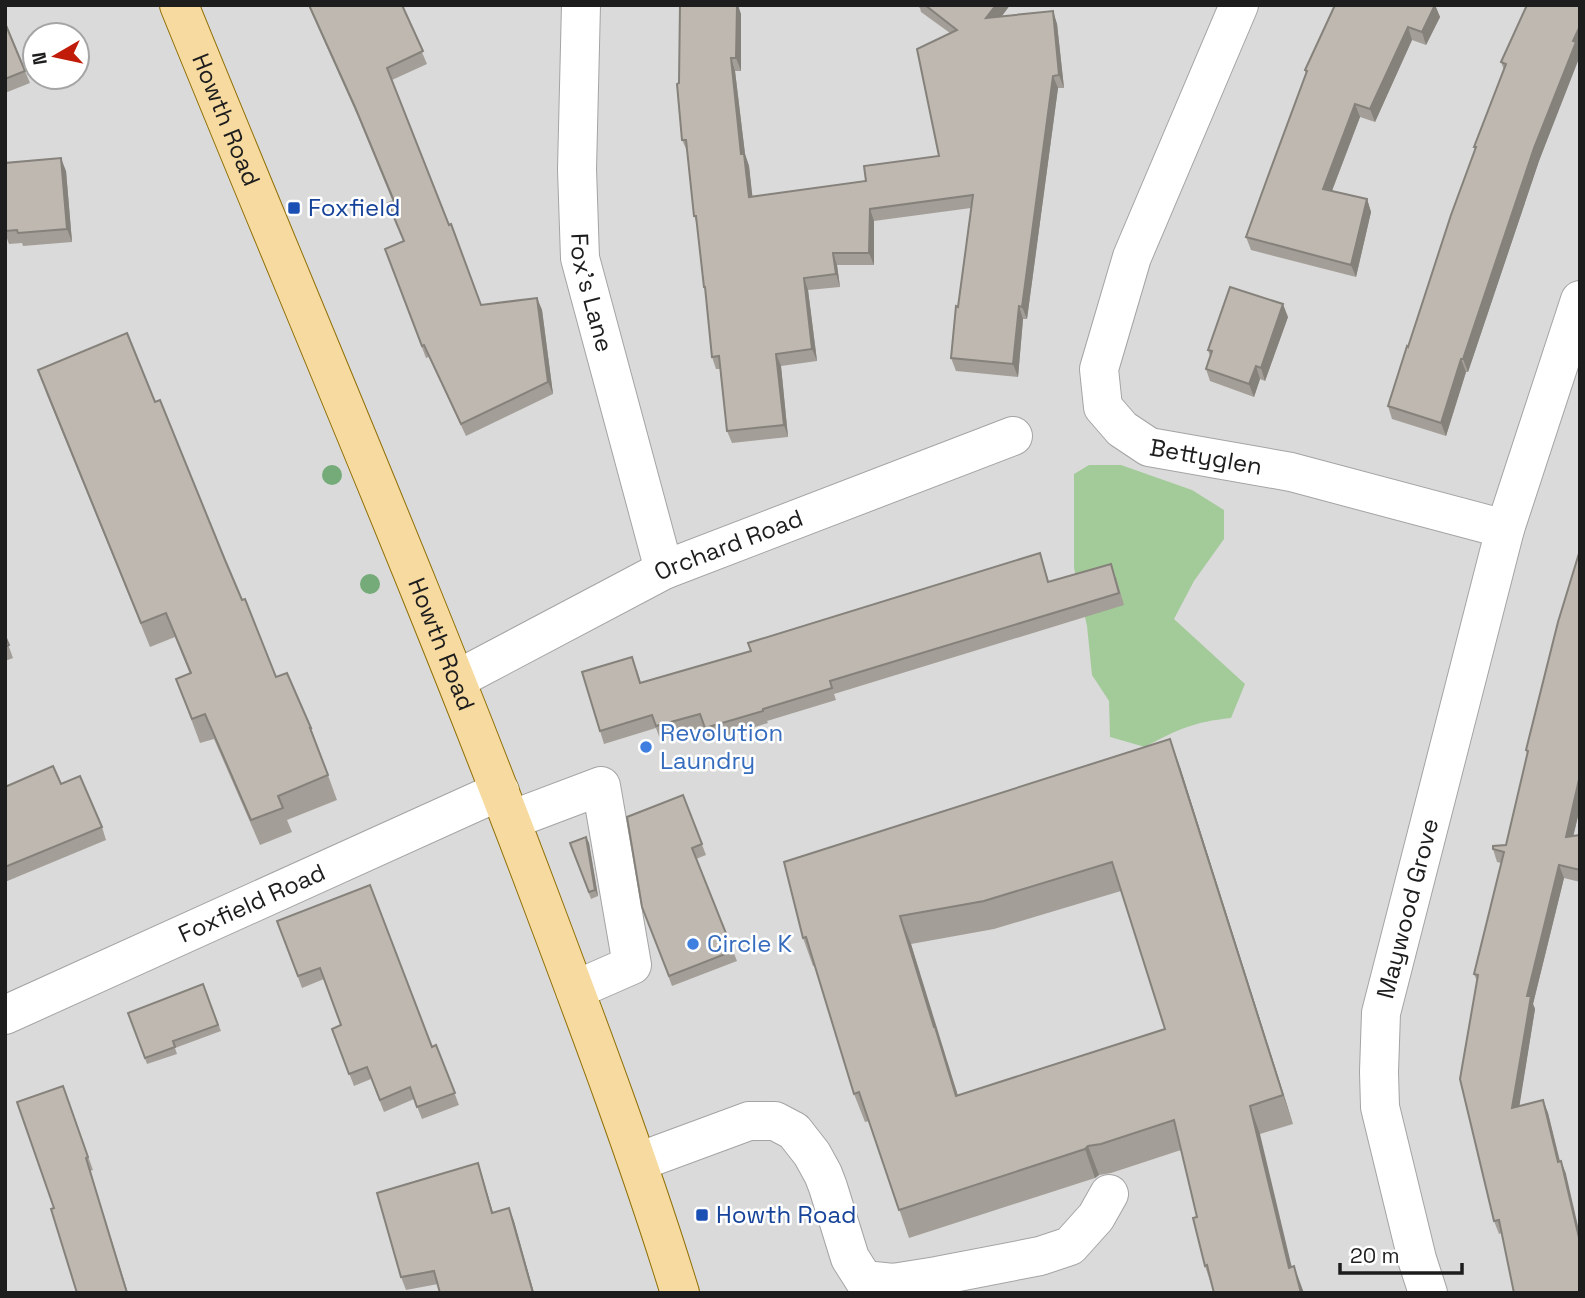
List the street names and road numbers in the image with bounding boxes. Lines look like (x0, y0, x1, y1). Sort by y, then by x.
street label: Howth Road (185, 49, 267, 190)
street label: Fox's Lane (564, 233, 621, 355)
street label: Bettyglen (1147, 431, 1265, 482)
street label: Orchard Road (648, 502, 807, 588)
street label: Howth Road (401, 573, 482, 715)
street label: Maywood Grove (1369, 815, 1445, 1002)
street label: Foxfield Road (173, 856, 330, 949)

